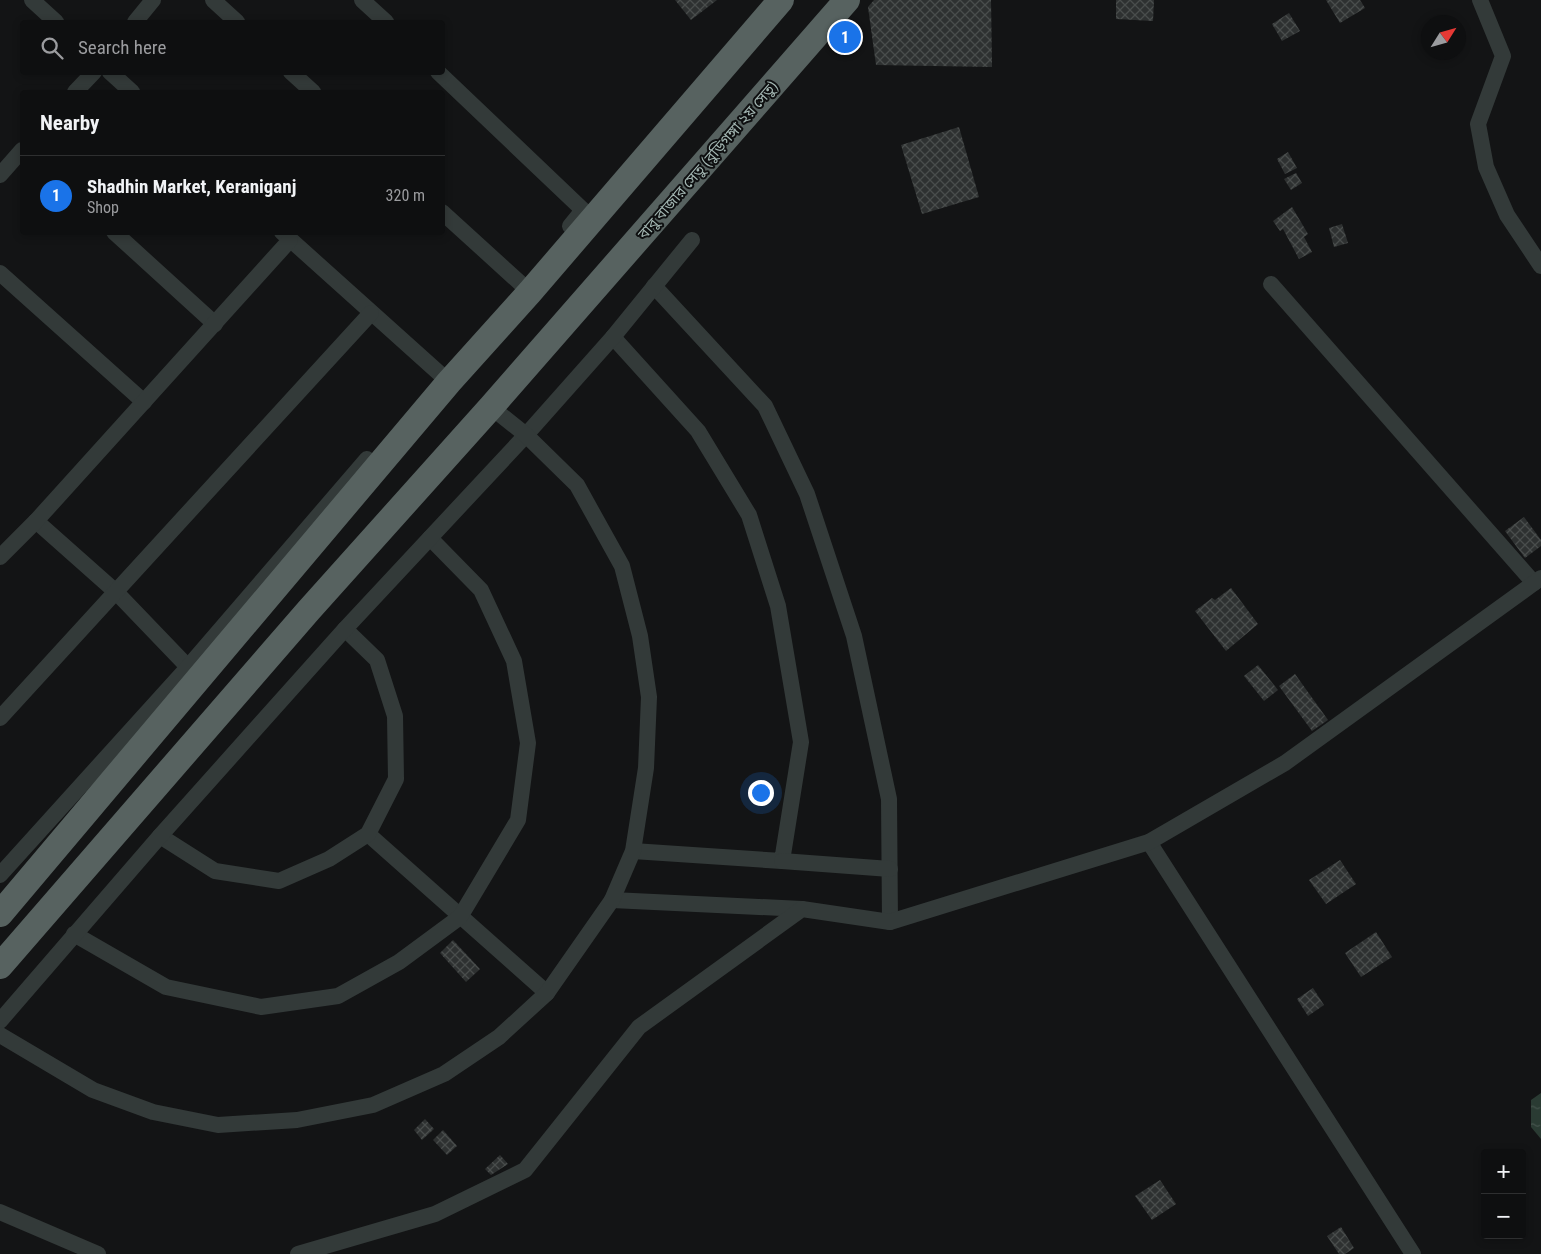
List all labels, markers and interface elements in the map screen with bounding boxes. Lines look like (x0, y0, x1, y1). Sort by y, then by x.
north arrow (1421, 15, 1466, 60)
pin: 1 (829, 18, 861, 56)
search box (20, 20, 445, 75)
icon: search (38, 34, 66, 62)
text: Search here (78, 36, 166, 59)
street label: বাবু বাজার সেতু (বুড়িগঙ্গা ২য় সেতু) (634, 77, 782, 244)
text: Nearby (40, 111, 99, 135)
text: Shadhin Market, Keraniganj (87, 175, 296, 198)
text: 1 (52, 186, 60, 205)
text: 320 m (386, 186, 425, 205)
text: Shop (87, 198, 119, 217)
your location (748, 780, 774, 806)
map controls (1481, 1149, 1526, 1239)
button: + (1481, 1149, 1526, 1194)
button: − (1481, 1194, 1526, 1239)

